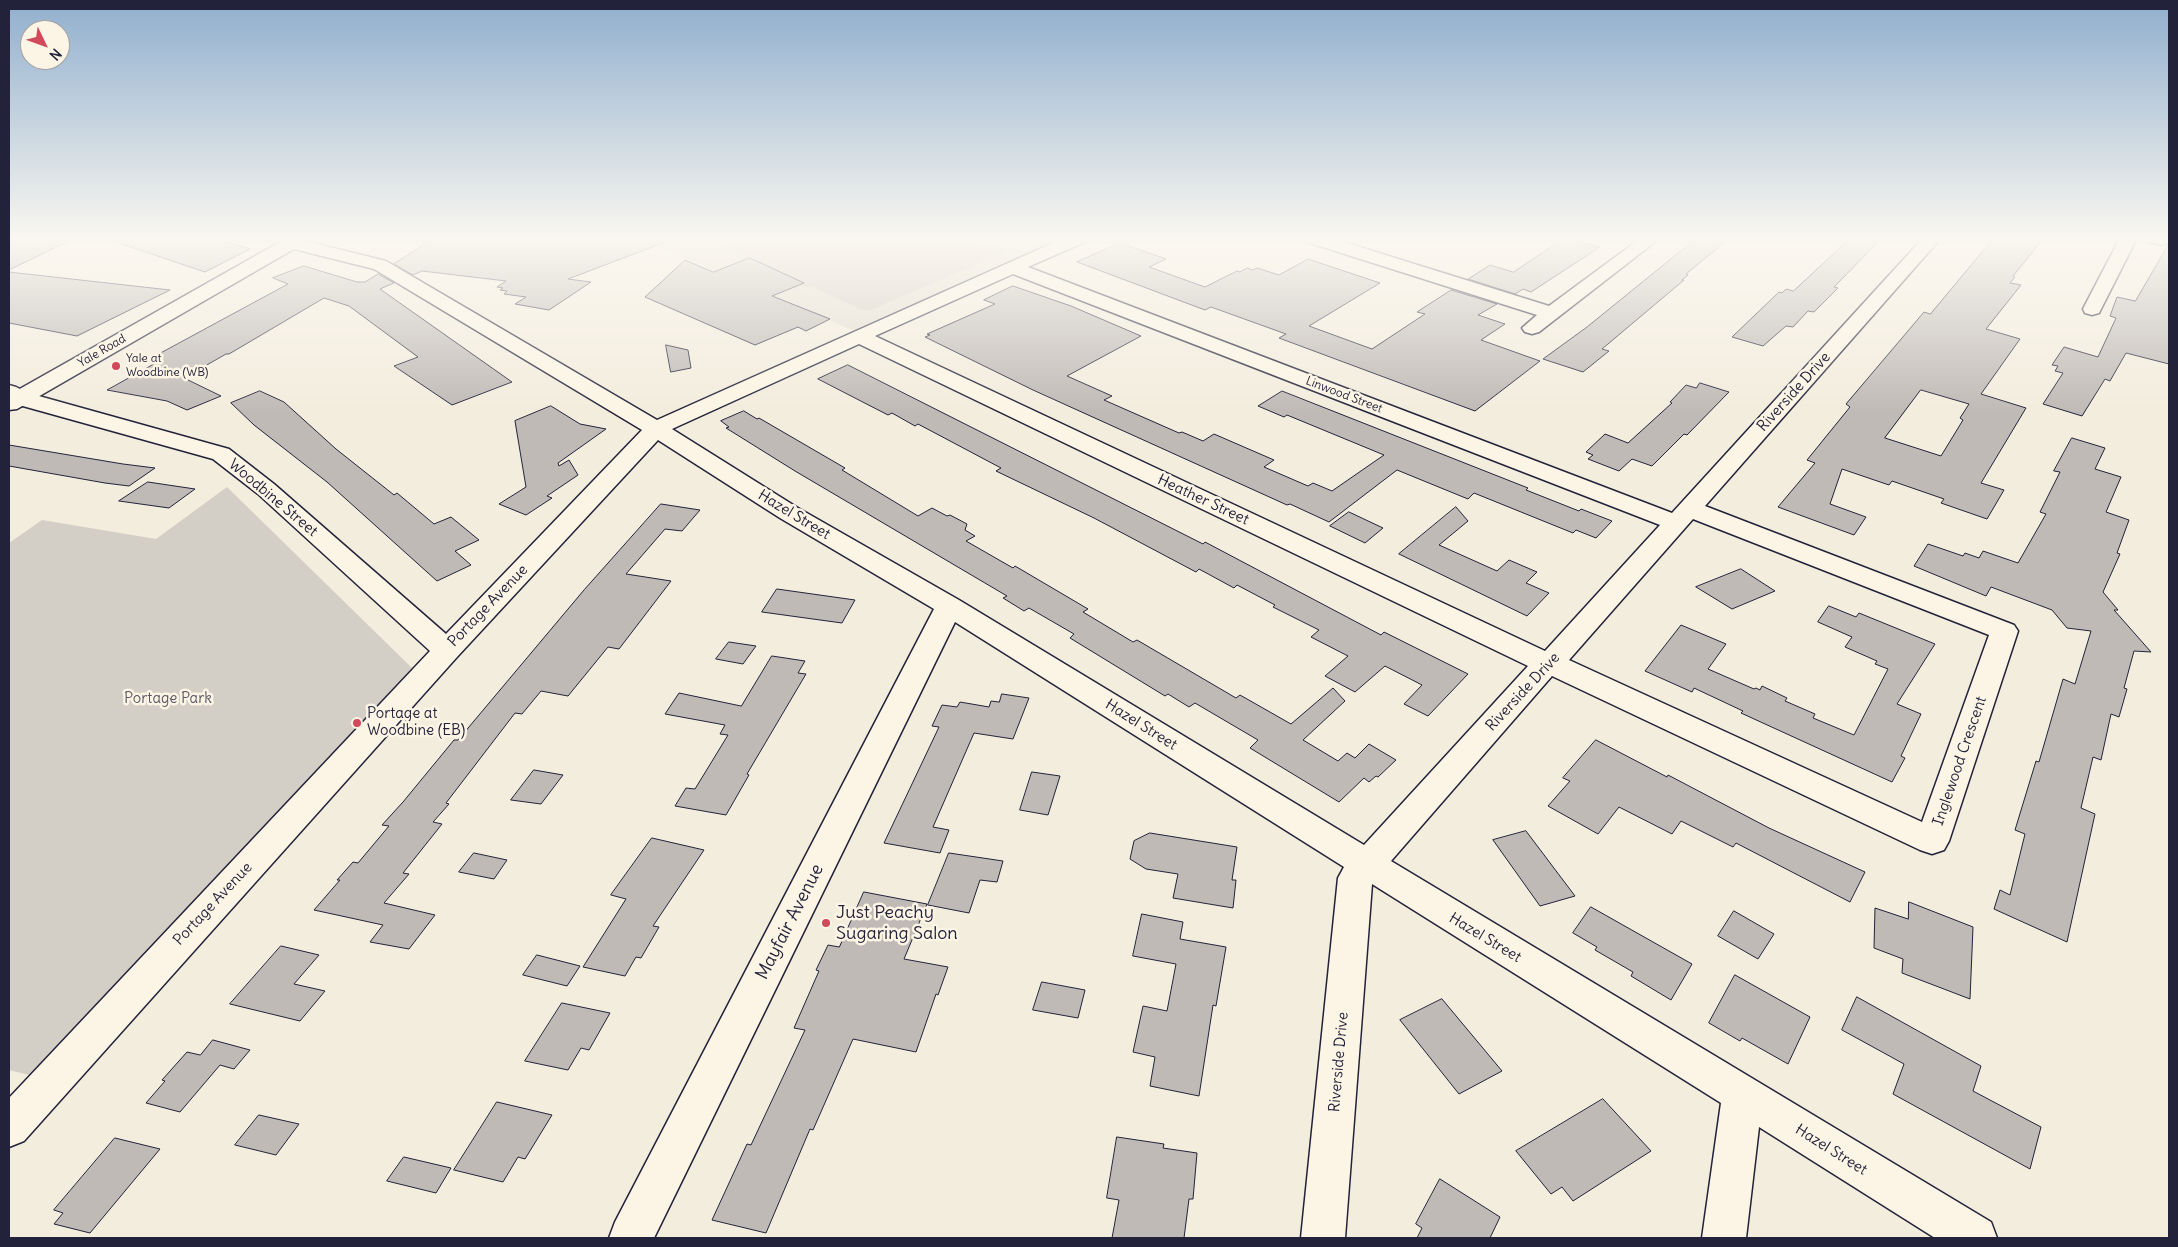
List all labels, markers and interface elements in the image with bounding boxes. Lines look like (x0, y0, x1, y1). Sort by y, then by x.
north arrow (20, 20, 70, 70)
text: N (45, 45, 65, 64)
street label: Yale Road (76, 332, 128, 370)
street label: Riverside Drive (1754, 349, 1834, 435)
place label: Yale at Woodbine (WB) (126, 352, 208, 380)
marker: Yale at Woodbine (WB) (110, 360, 122, 372)
street label: Linwood Street (1304, 374, 1384, 416)
street label: Woodbine Street (225, 455, 321, 541)
street label: Heather Street (1154, 471, 1252, 529)
street label: Hazel Street (755, 486, 833, 544)
street label: Portage Avenue (444, 561, 532, 651)
street label: Riverside Drive (1482, 649, 1564, 735)
park label: Portage Park (124, 690, 212, 708)
street label: Inglewood Crescent (1929, 694, 1991, 828)
street label: Hazel Street (1102, 696, 1180, 754)
place label: Portage at Woodbine (EB) (367, 705, 465, 740)
marker: Portage at Woodbine (EB) (351, 717, 363, 729)
street label: Portage Avenue (170, 859, 256, 949)
street label: Mayfair Avenue (752, 861, 828, 983)
place label: Just Peachy Sugaring Salon (836, 902, 958, 944)
street label: Hazel Street (1446, 909, 1524, 967)
marker: Just Peachy Sugaring Salon (820, 917, 832, 929)
street label: Riverside Drive (1326, 1011, 1352, 1113)
street label: Hazel Street (1792, 1121, 1870, 1179)

